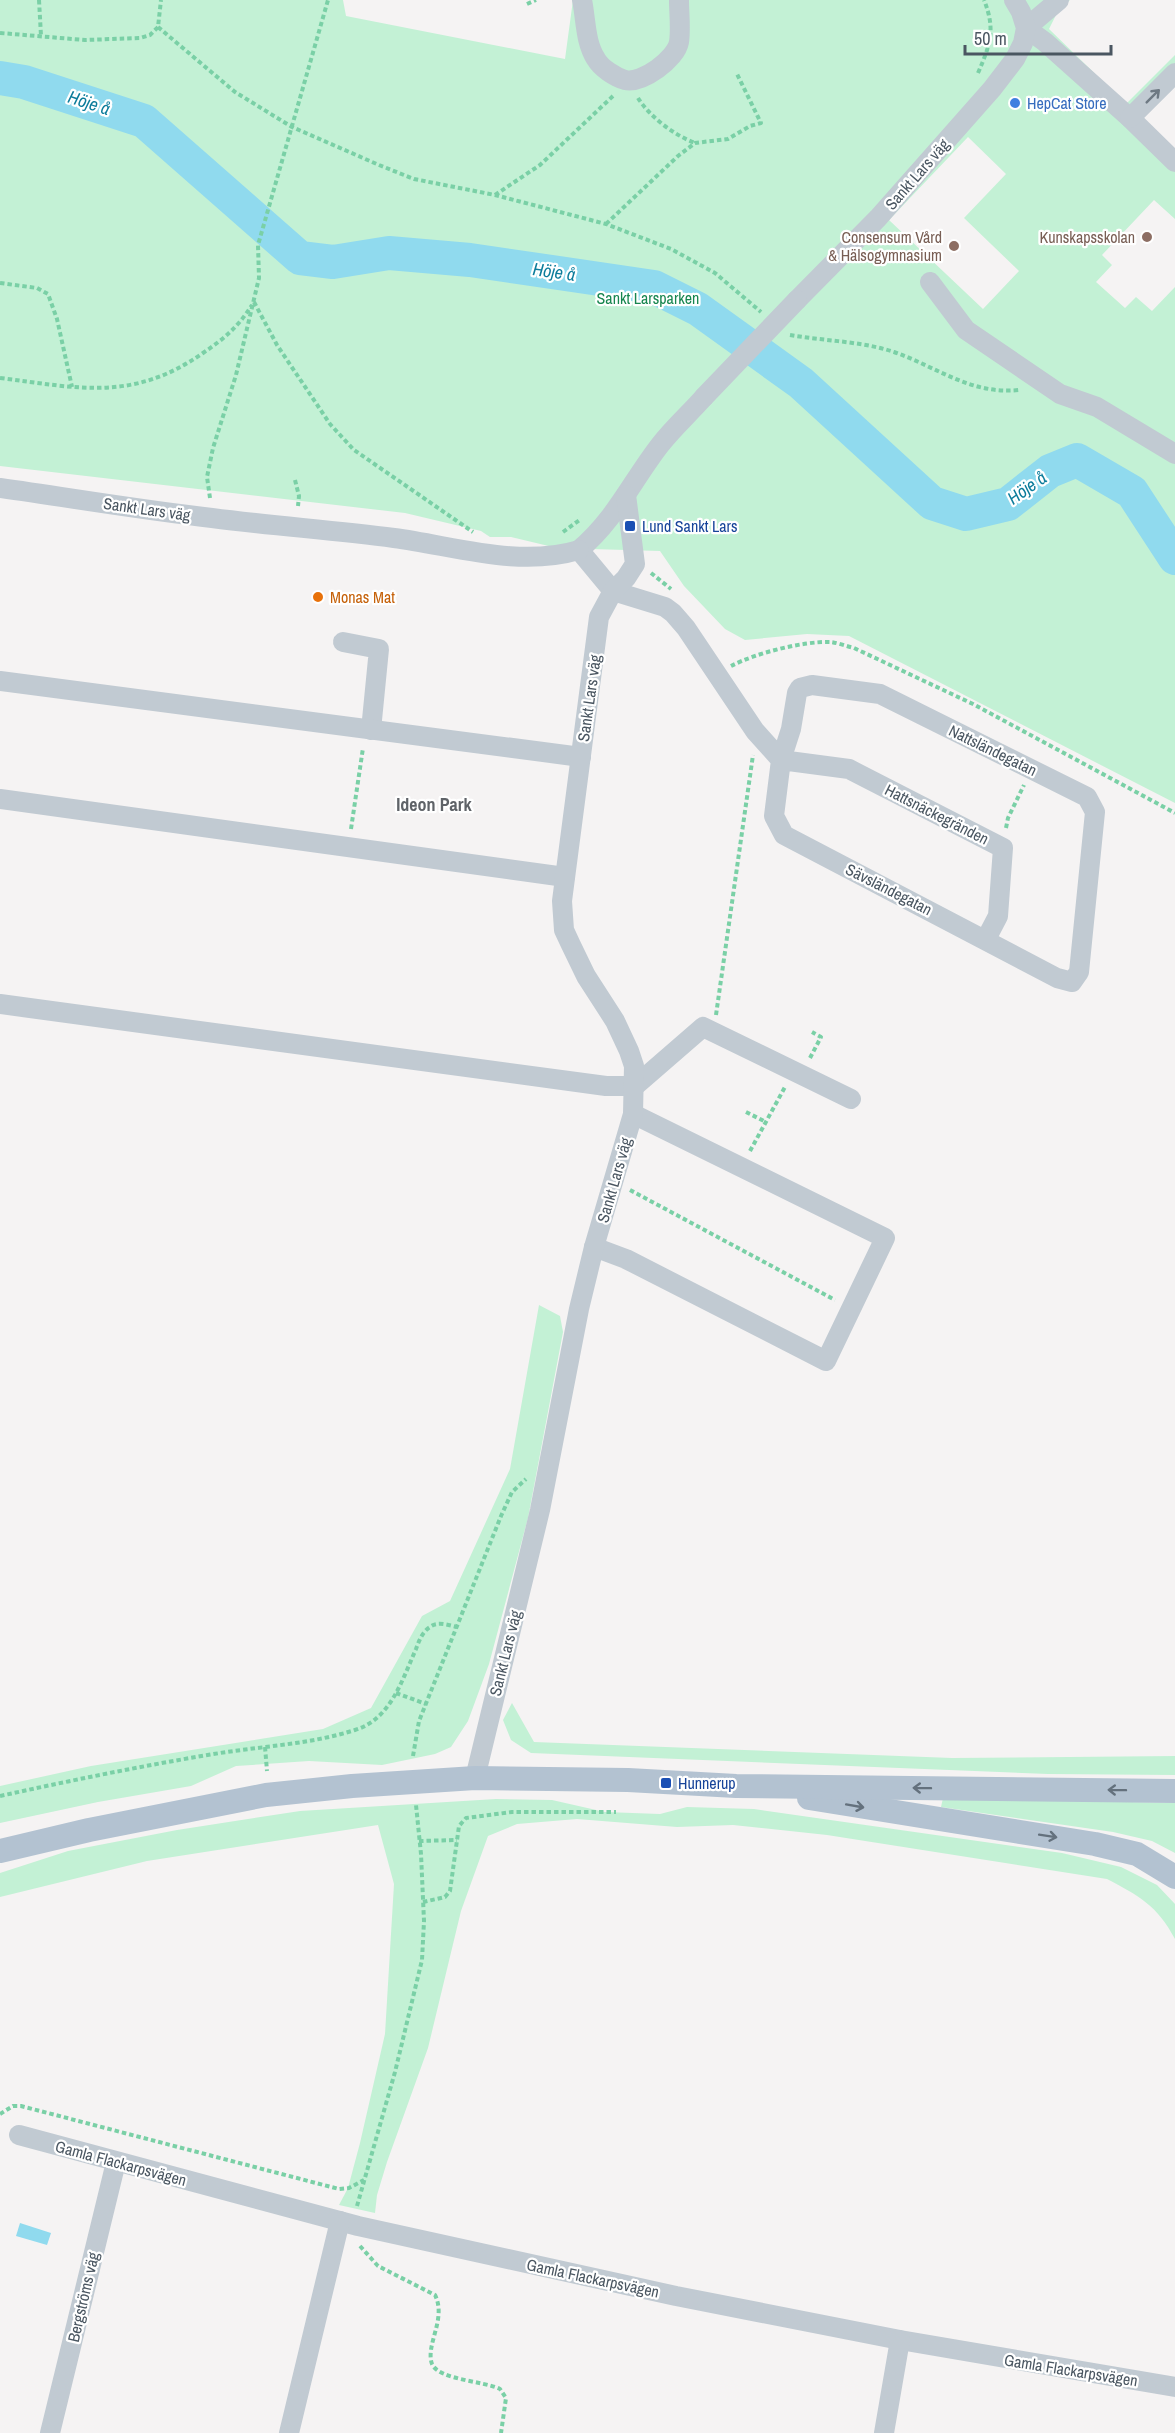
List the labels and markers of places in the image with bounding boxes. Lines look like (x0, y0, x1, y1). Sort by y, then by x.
place label: HepCat Store (1027, 92, 1107, 114)
marker: HepCat Store (1008, 96, 1022, 110)
place label: Consensum Vård & Hälsogymnasium (828, 226, 942, 266)
place label: Kunskapsskolan (1039, 226, 1135, 248)
marker: Kunskapsskolan (1140, 230, 1154, 244)
marker: Consensum Vård & Hälsogymnasium (947, 239, 961, 253)
place label: Lund Sankt Lars (642, 515, 738, 537)
marker: Lund Sankt Lars (623, 519, 637, 533)
place label: Monas Mat (330, 586, 395, 608)
marker: Monas Mat (311, 590, 325, 604)
place label: Hunnerup (678, 1772, 736, 1794)
marker: Hunnerup (659, 1776, 673, 1790)

